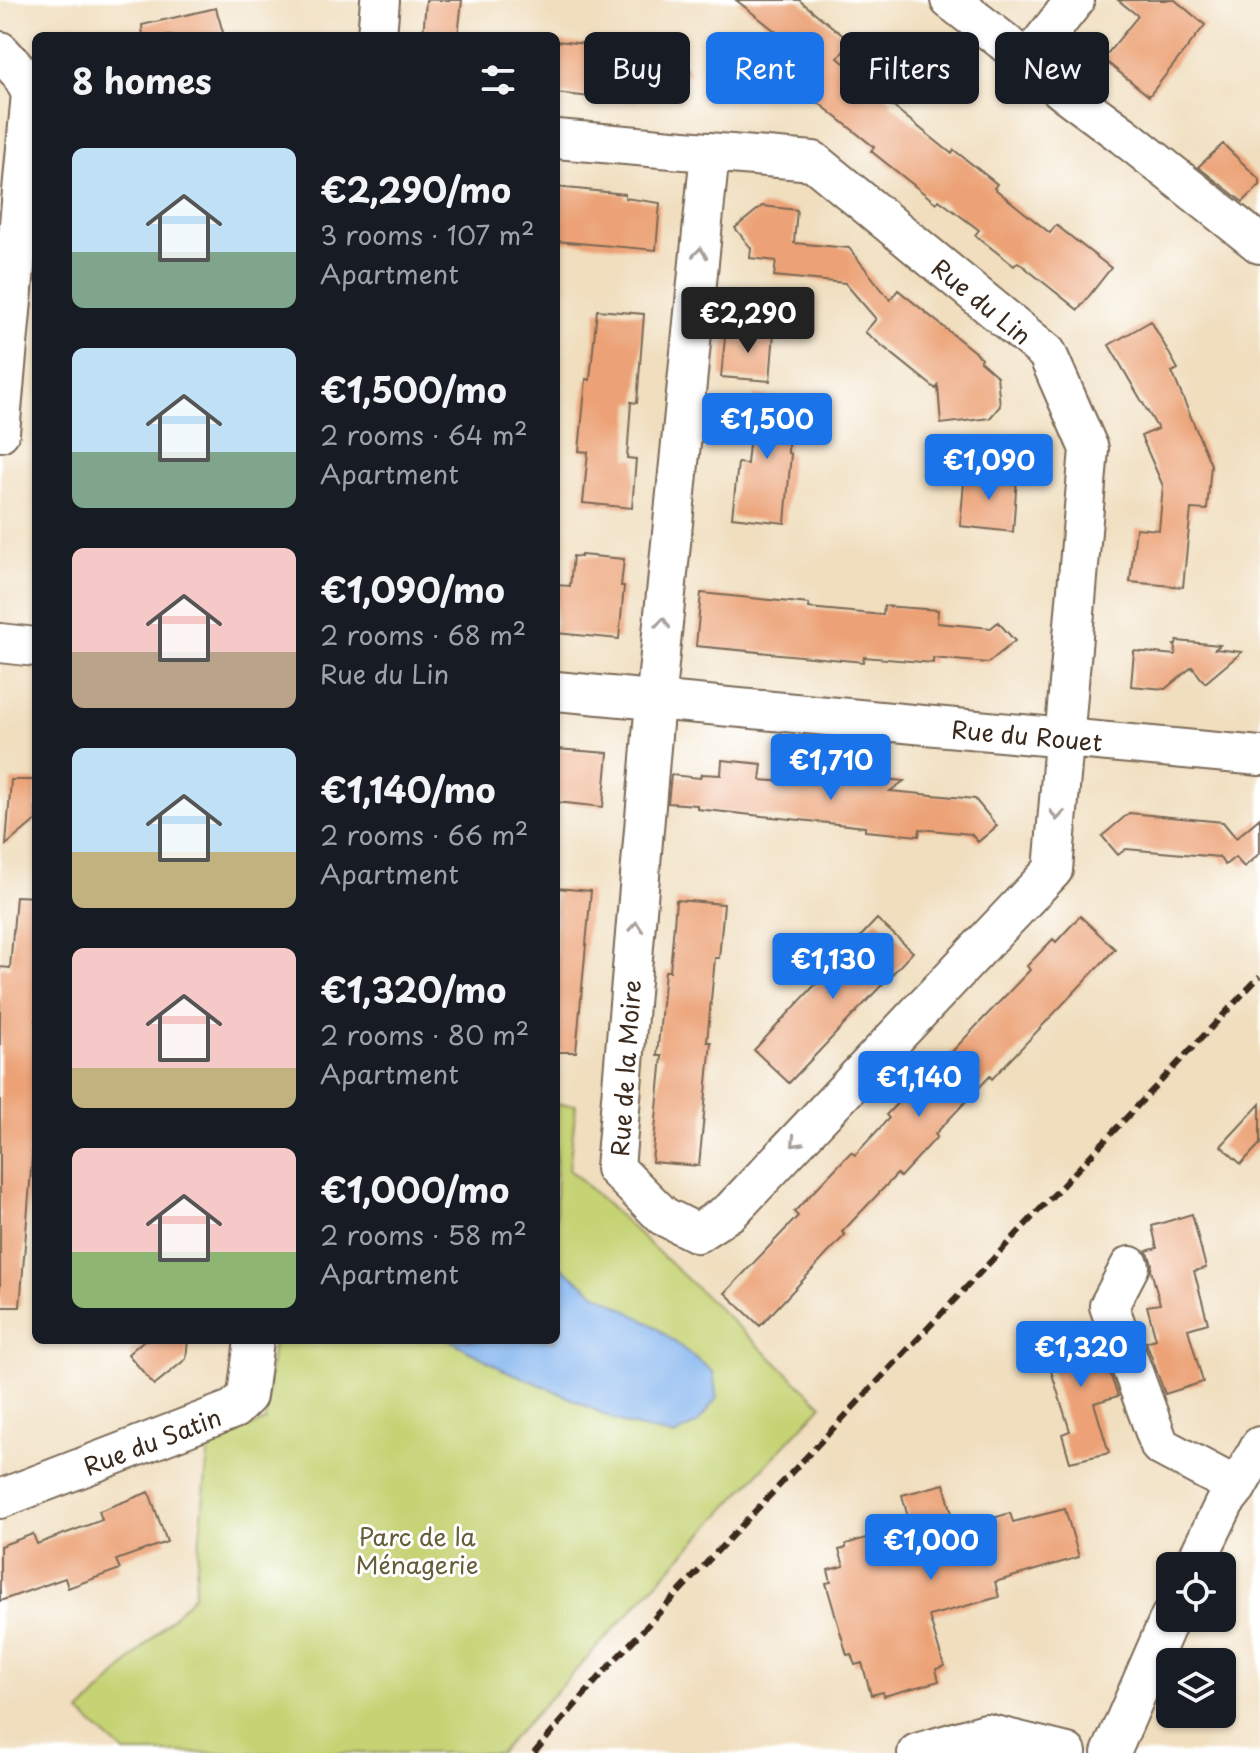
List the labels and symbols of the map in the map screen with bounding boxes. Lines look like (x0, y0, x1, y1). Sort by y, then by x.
one-way arrow (691, 246, 708, 259)
street label: Rue du Lin (924, 250, 1040, 352)
pin: €2,290 (683, 287, 813, 355)
pin: €1,500 (702, 393, 832, 461)
pin: €1,090 (924, 434, 1054, 502)
one-way arrow (655, 616, 672, 629)
street label: Rue du Rouet (950, 710, 1104, 760)
pin: €1,710 (766, 734, 896, 802)
one-way arrow (1049, 809, 1066, 822)
one-way arrow (627, 920, 644, 933)
pin: €1,130 (768, 933, 898, 1001)
street label: Rue de la Moire (601, 979, 649, 1157)
pin: €1,140 (854, 1051, 984, 1119)
one-way arrow (792, 1132, 806, 1147)
pin: €1,320 (1016, 1321, 1146, 1389)
street label: Rue du Satin (78, 1398, 226, 1484)
pin: €1,000 (866, 1514, 996, 1582)
park label: Parc de la Ménagerie (356, 1518, 478, 1582)

